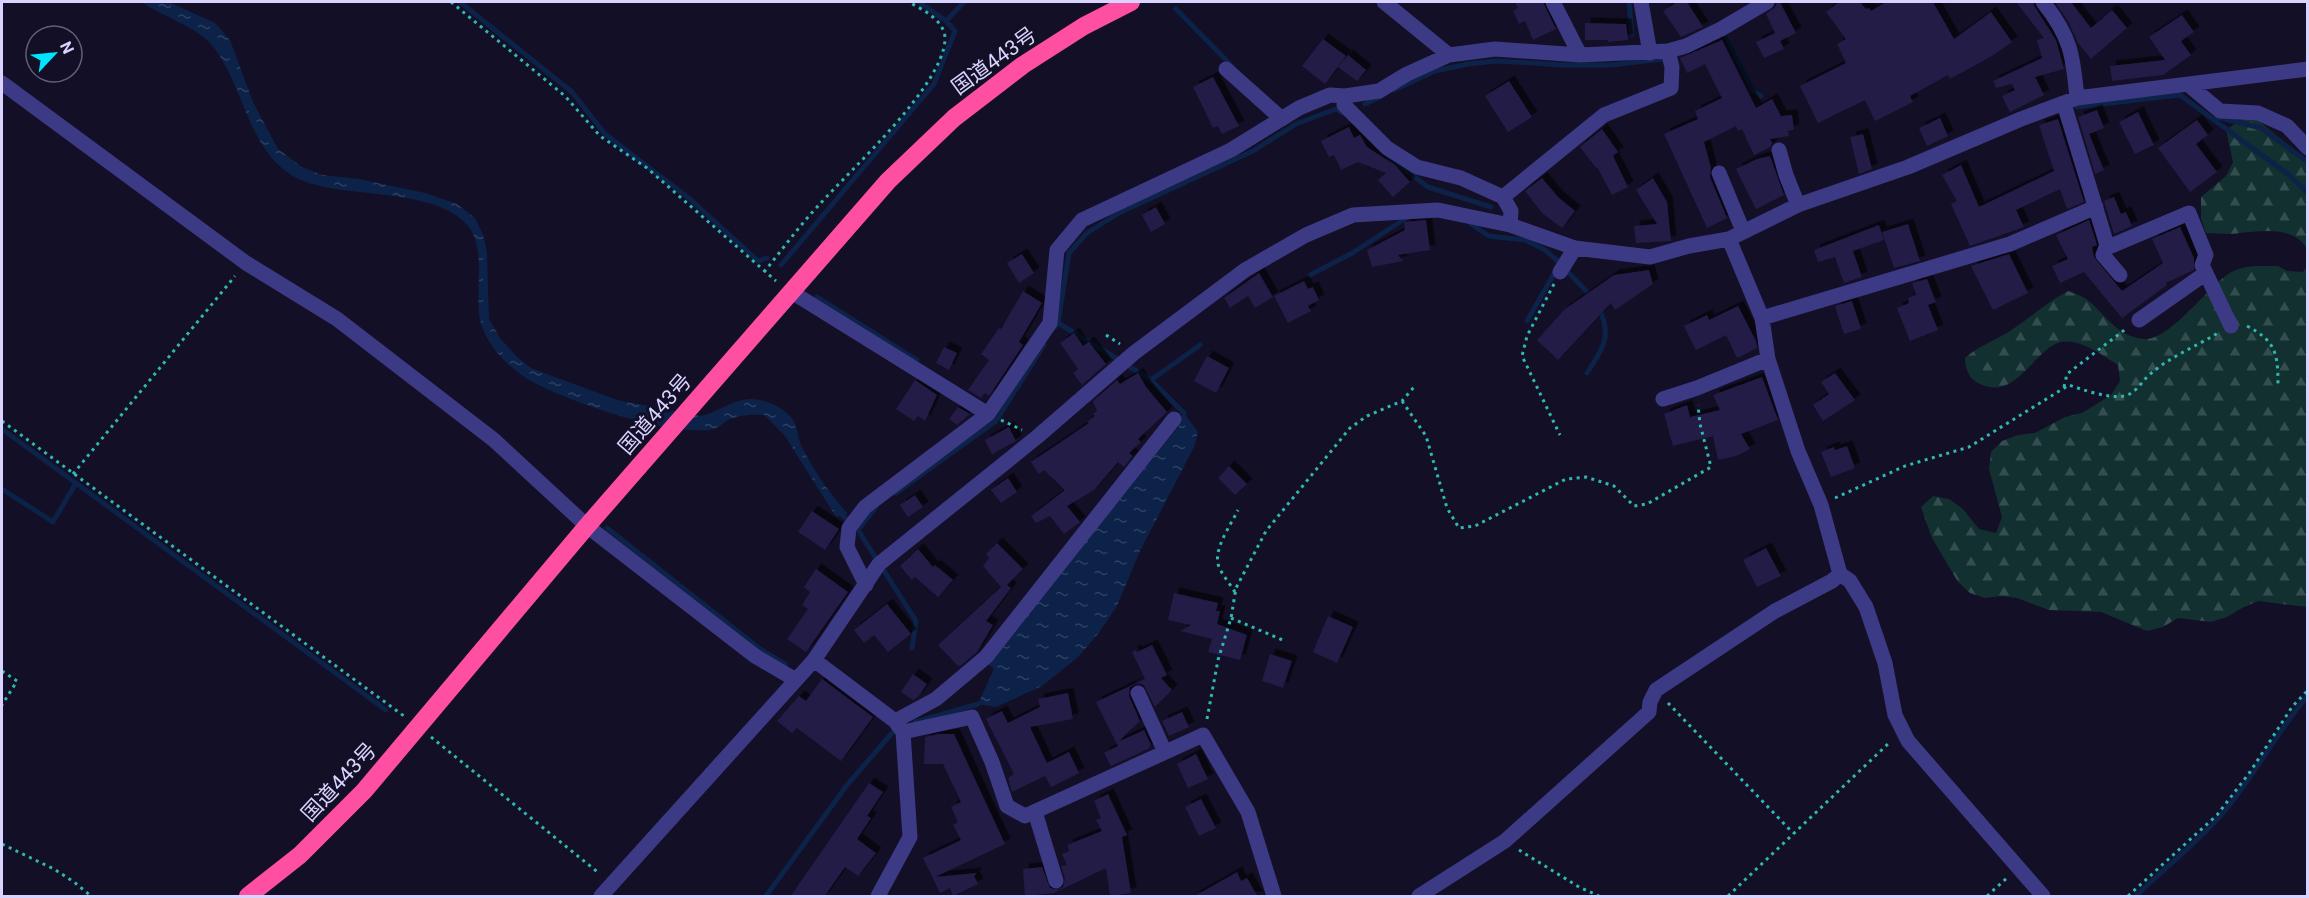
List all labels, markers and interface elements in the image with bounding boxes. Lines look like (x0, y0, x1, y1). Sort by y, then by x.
street label: 国道443号 (947, 22, 1041, 100)
north arrow (24, 24, 84, 84)
text: N (56, 38, 78, 57)
street label: 国道443号 (614, 369, 696, 459)
street label: 国道443号 (297, 738, 381, 826)

